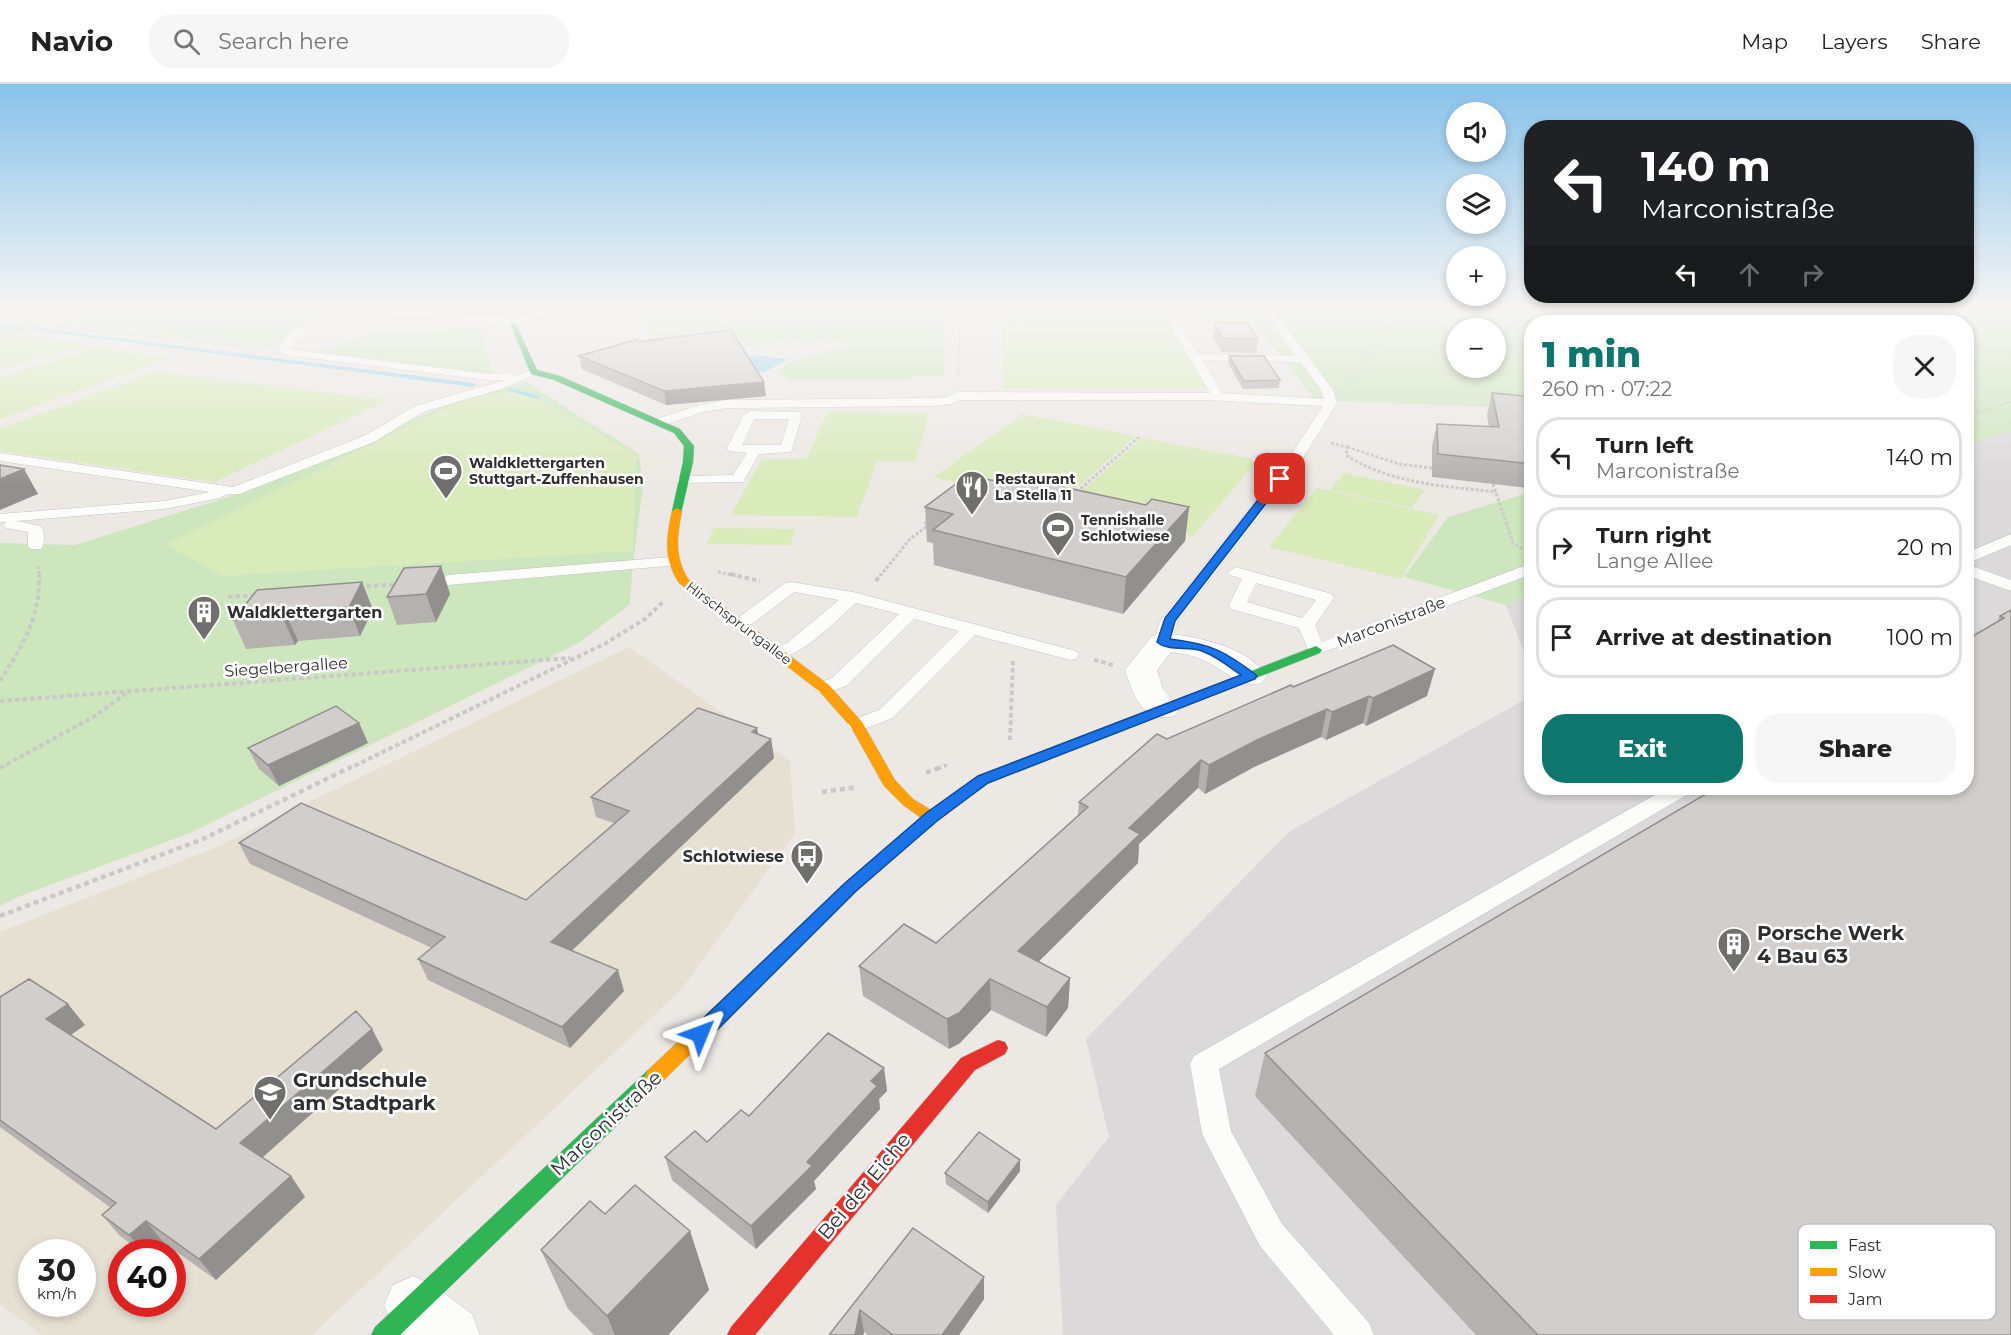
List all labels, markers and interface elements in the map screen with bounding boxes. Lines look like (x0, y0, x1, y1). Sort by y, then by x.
search box (149, 14, 569, 68)
text: Navio (30, 24, 113, 58)
icon: search (170, 25, 203, 58)
text: Search here (218, 28, 349, 55)
text: Map (1741, 29, 1788, 54)
text: Layers (1821, 29, 1888, 54)
text: Share (1921, 29, 1981, 54)
map controls (1446, 102, 1506, 378)
button: sound (1446, 102, 1506, 162)
text: 140 m (1641, 140, 1771, 192)
icon: left (1542, 144, 1620, 222)
button: layers (1446, 174, 1506, 234)
text: Marconistraße (1641, 192, 1835, 225)
button: + (1446, 246, 1506, 306)
icon: left (1670, 258, 1703, 291)
icon: ahead (1733, 258, 1766, 291)
icon: right (1796, 258, 1829, 291)
button: − (1446, 318, 1506, 378)
text: 1 min (1542, 332, 1641, 376)
button: close (1893, 335, 1956, 398)
text: 260 m · 07:22 (1542, 377, 1672, 401)
text: Turn left (1596, 432, 1694, 459)
icon: left (1545, 441, 1578, 474)
text: 140 m (1887, 444, 1953, 471)
sports icon: Waldklettergarten Stuttgart-Zuffenhausen (428, 453, 464, 500)
pin (1254, 453, 1305, 504)
place label: Waldklettergarten Stuttgart-Zuffenhausen (469, 454, 644, 488)
text: Marconistraße (1596, 459, 1740, 483)
icon: arrive (1263, 462, 1296, 495)
restaurant icon: Restaurant La Stella 11 (954, 469, 990, 516)
place label: Restaurant La Stella 11 (995, 470, 1076, 504)
sports icon: Tennishalle Schlotwiese (1040, 510, 1076, 557)
place label: Tennishalle Schlotwiese (1081, 511, 1170, 545)
text: Turn right (1596, 522, 1711, 549)
icon: right (1545, 531, 1578, 564)
text: 20 m (1897, 534, 1953, 561)
text: Lange Allee (1596, 549, 1713, 573)
street label: Hirschsprungallee (683, 577, 795, 669)
street label: Marconistraße (1334, 593, 1448, 651)
building icon: Waldklettergarten (186, 594, 222, 641)
place label: Waldklettergarten (227, 603, 382, 622)
icon: arrive (1545, 621, 1578, 654)
text: Arrive at destination (1596, 624, 1832, 651)
text: 100 m (1887, 624, 1953, 651)
street label: Siegelbergallee (224, 653, 348, 681)
button: Exit (1542, 714, 1743, 783)
button: Share (1755, 714, 1956, 783)
bus stop icon: Schlotwiese (789, 838, 825, 885)
place label: Schlotwiese (683, 847, 784, 866)
place label: Porsche Werk 4 Bau 63 (1757, 921, 1905, 968)
building icon: Porsche Werk 4 Bau 63 (1716, 926, 1752, 973)
position arrow (668, 1002, 732, 1066)
street label: Marconistraße (545, 1065, 667, 1181)
place label: Grundschule am Stadtpark (293, 1068, 437, 1115)
school or university icon: Grundschule am Stadtpark (252, 1074, 288, 1121)
street label: Bei der Eiche (812, 1128, 916, 1244)
legend (1798, 1224, 1996, 1320)
text: Fast (1848, 1236, 1882, 1255)
speed limit sign: 40 (108, 1239, 186, 1317)
text: 30 (38, 1252, 76, 1289)
text: Slow (1848, 1263, 1886, 1282)
text: km/h (37, 1284, 77, 1303)
text: Jam (1847, 1290, 1882, 1309)

